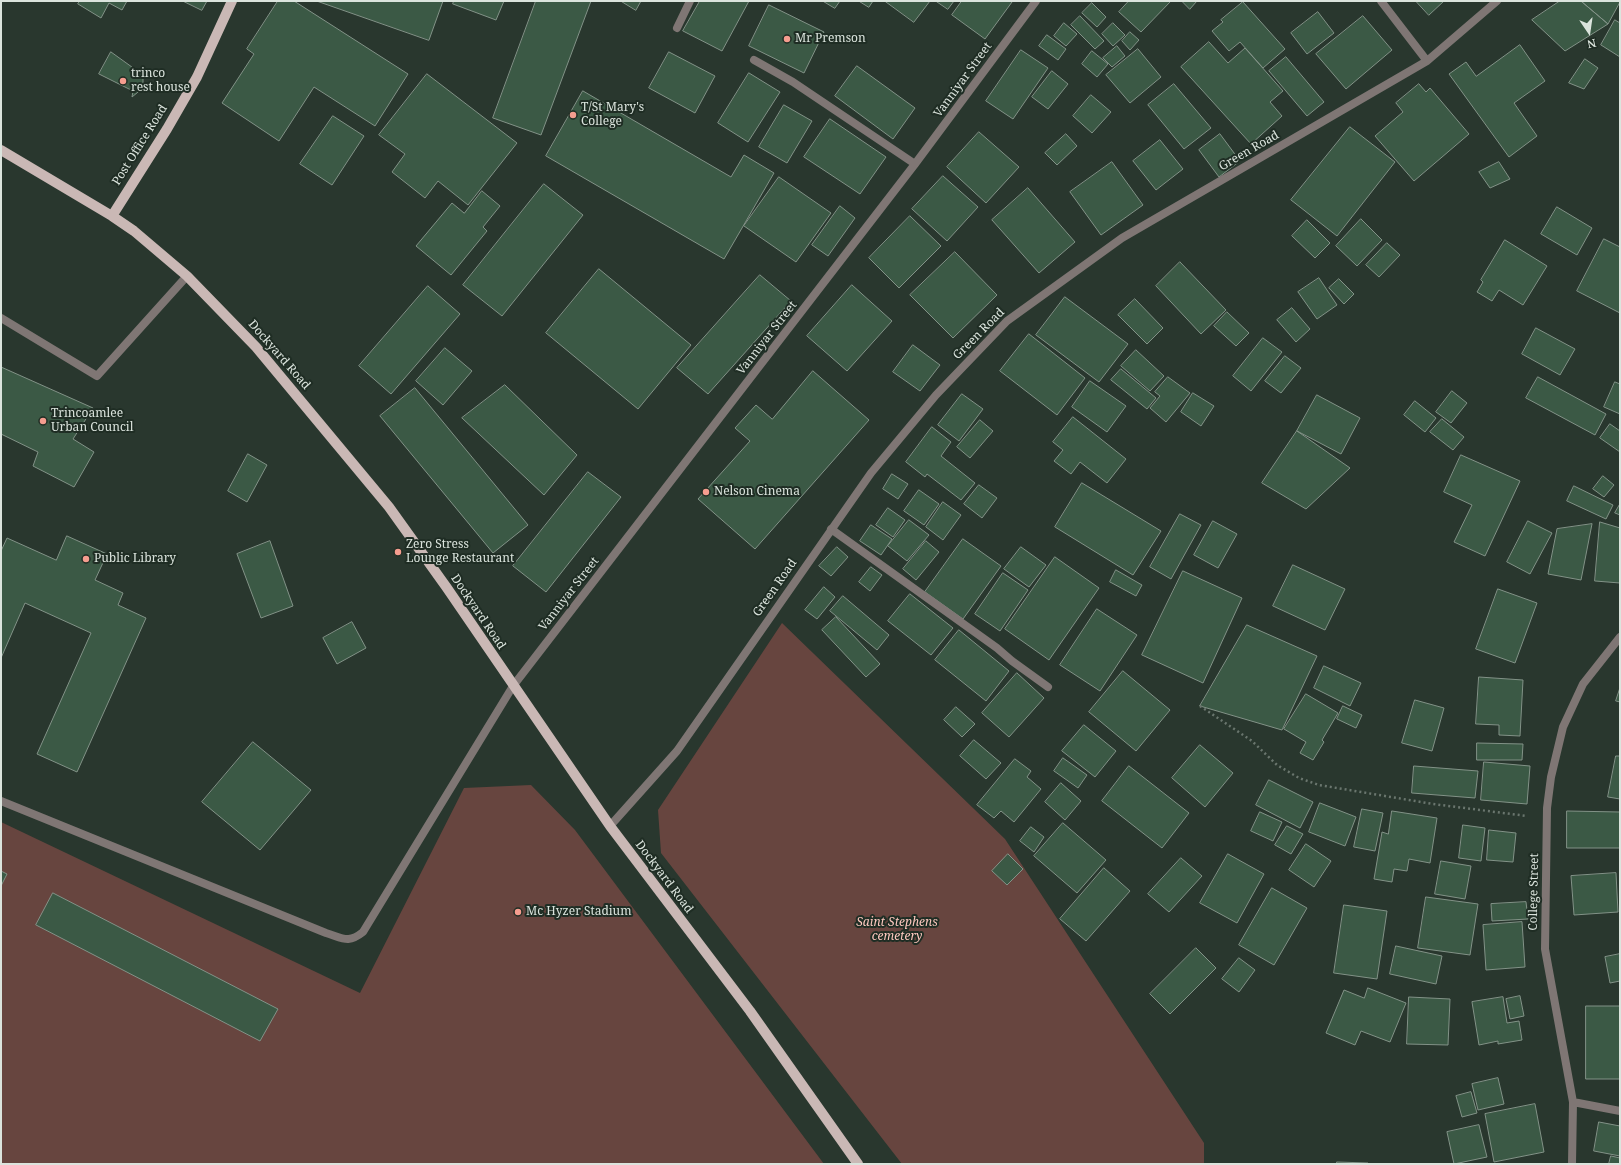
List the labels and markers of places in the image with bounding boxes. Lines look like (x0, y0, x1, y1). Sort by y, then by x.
place label: Mr Premson (795, 32, 866, 46)
marker: Mr Premson (782, 34, 792, 44)
place label: trinco rest house (131, 67, 190, 95)
marker: trinco rest house (118, 76, 128, 86)
place label: T/St Mary's College (581, 101, 644, 129)
marker: T/St Mary's College (568, 110, 578, 120)
place label: Trincoamlee Urban Council (51, 407, 133, 435)
marker: Trincoamlee Urban Council (38, 416, 48, 426)
place label: Nelson Cinema (714, 485, 800, 499)
marker: Nelson Cinema (701, 487, 711, 497)
place label: Zero Stress Lounge Restaurant (406, 538, 514, 566)
marker: Zero Stress Lounge Restaurant (393, 547, 403, 557)
place label: Public Library (94, 552, 176, 566)
marker: Public Library (81, 554, 91, 564)
place label: Mc Hyzer Stadium (526, 905, 632, 919)
marker: Mc Hyzer Stadium (513, 907, 523, 917)

